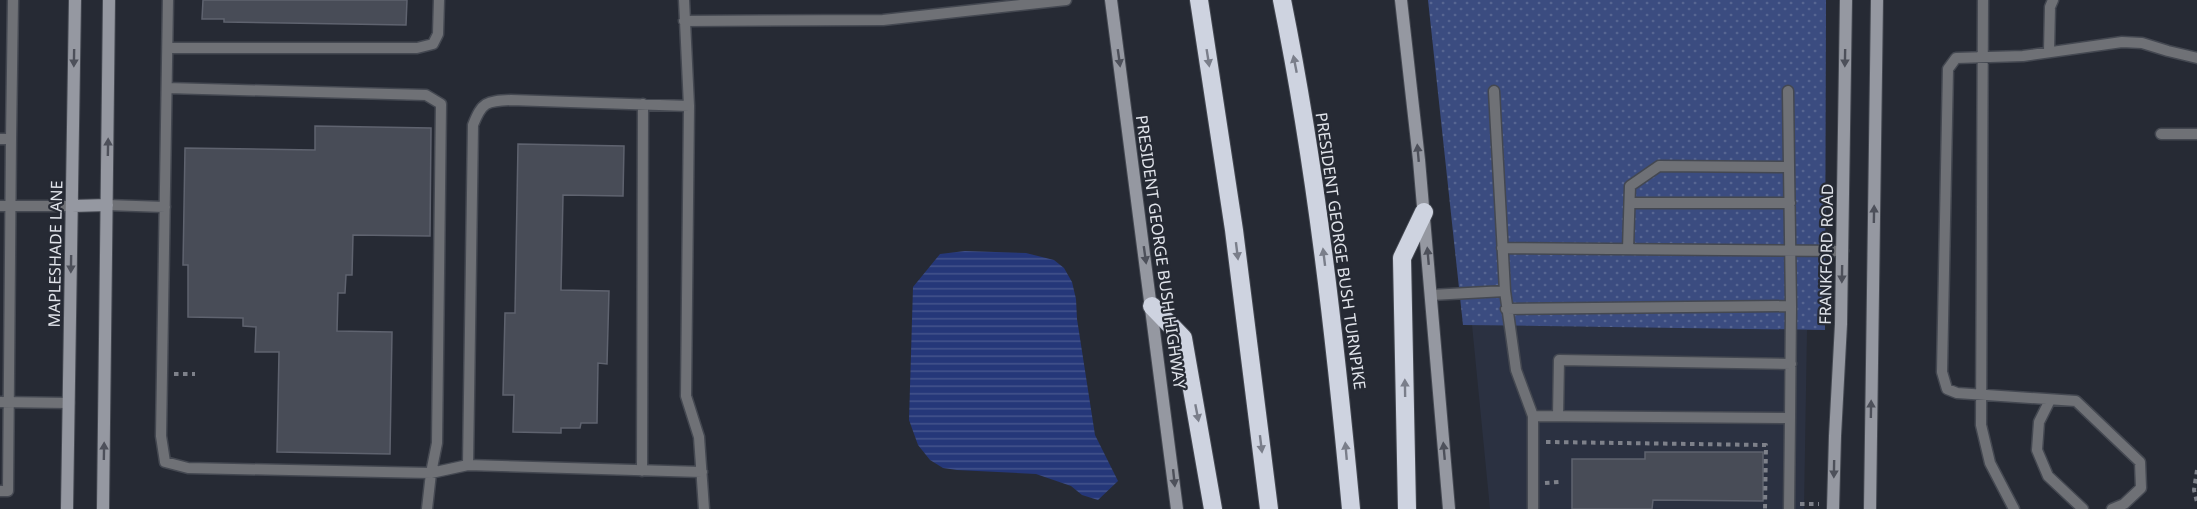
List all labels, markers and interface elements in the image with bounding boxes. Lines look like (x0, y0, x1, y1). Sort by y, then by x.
one-way arrow (1204, 48, 1213, 67)
one-way arrow (69, 49, 79, 68)
one-way arrow (1114, 49, 1123, 68)
one-way arrow (1840, 49, 1850, 68)
one-way arrow (1290, 55, 1299, 74)
street label: PRESIDENT GEORGE BUSH TURNPIKE (1311, 111, 1371, 391)
street label: PRESIDENT GEORGE BUSH HIGHWAY (1131, 114, 1191, 391)
one-way arrow (103, 137, 113, 156)
one-way arrow (1413, 144, 1423, 163)
street label: MAPLESHADE LANE (43, 180, 67, 328)
street label: FRANKFORD ROAD (1814, 183, 1838, 325)
one-way arrow (1869, 204, 1879, 223)
one-way arrow (1232, 241, 1242, 260)
one-way arrow (1140, 246, 1149, 265)
one-way arrow (1319, 247, 1329, 266)
one-way arrow (1423, 247, 1432, 266)
one-way arrow (67, 255, 76, 274)
one-way arrow (1838, 265, 1847, 284)
one-way arrow (1400, 378, 1410, 397)
one-way arrow (1867, 399, 1876, 418)
one-way arrow (1193, 404, 1202, 423)
one-way arrow (1256, 435, 1266, 454)
one-way arrow (99, 441, 109, 460)
one-way arrow (1341, 441, 1351, 460)
one-way arrow (1439, 441, 1449, 460)
one-way arrow (1829, 460, 1839, 479)
one-way arrow (1169, 468, 1178, 487)

